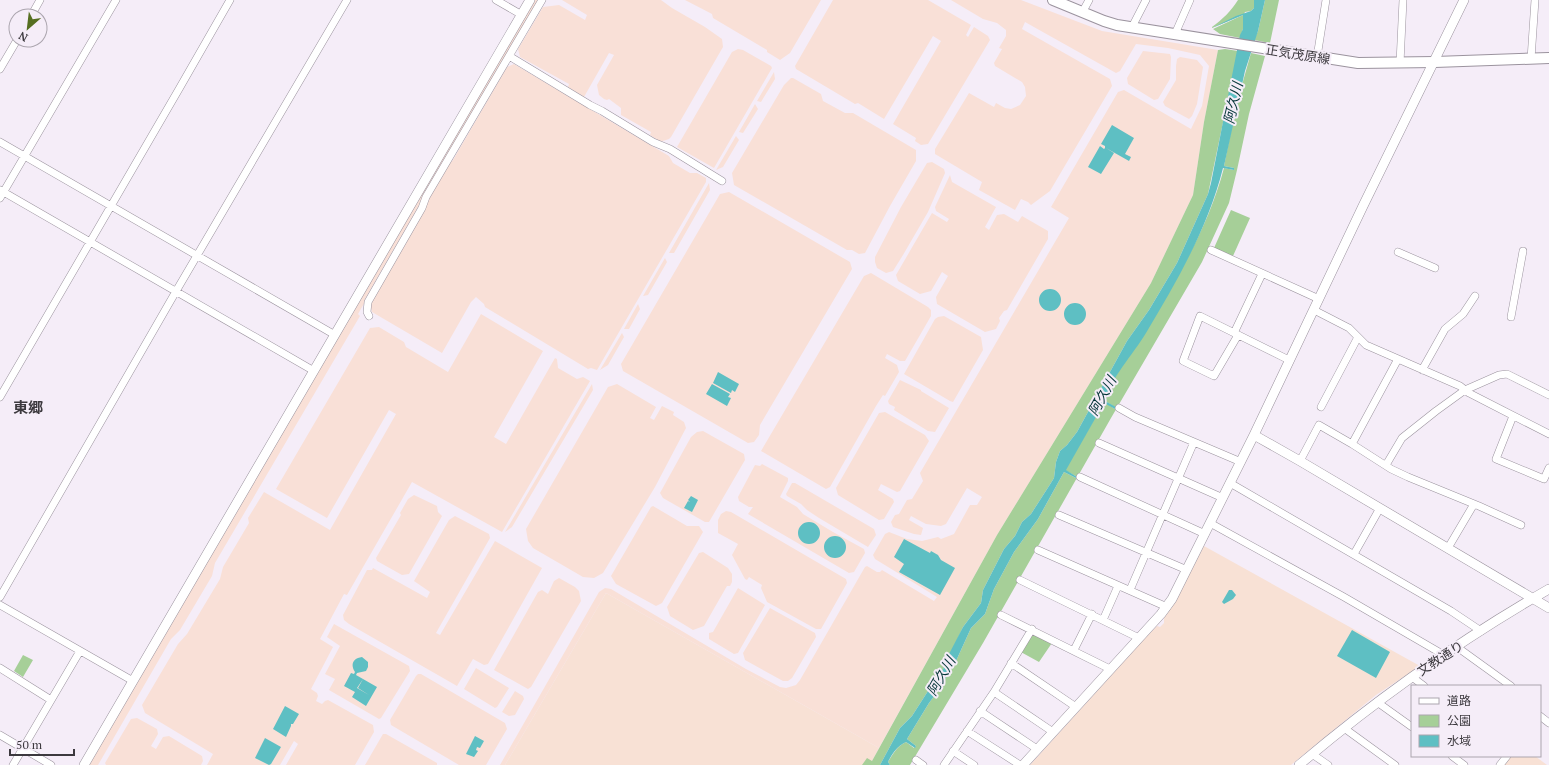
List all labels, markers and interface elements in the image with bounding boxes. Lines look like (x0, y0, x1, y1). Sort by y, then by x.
north arrow (8, 8, 48, 48)
text: N (16, 28, 30, 45)
street label: 正気茂原線 (1264, 40, 1332, 68)
water label: 阿久川 (1219, 78, 1247, 125)
water label: 阿久川 (1083, 371, 1121, 419)
district label: 東郷 (13, 397, 43, 417)
street label: 文教通り (1413, 636, 1467, 680)
water label: 阿久川 (922, 651, 960, 699)
legend (1411, 685, 1541, 757)
text: 道路 (1447, 693, 1471, 708)
text: 公園 (1447, 713, 1471, 728)
scale bar (10, 731, 74, 757)
text: 水域 (1447, 733, 1471, 748)
text: 50 m (16, 737, 43, 752)

